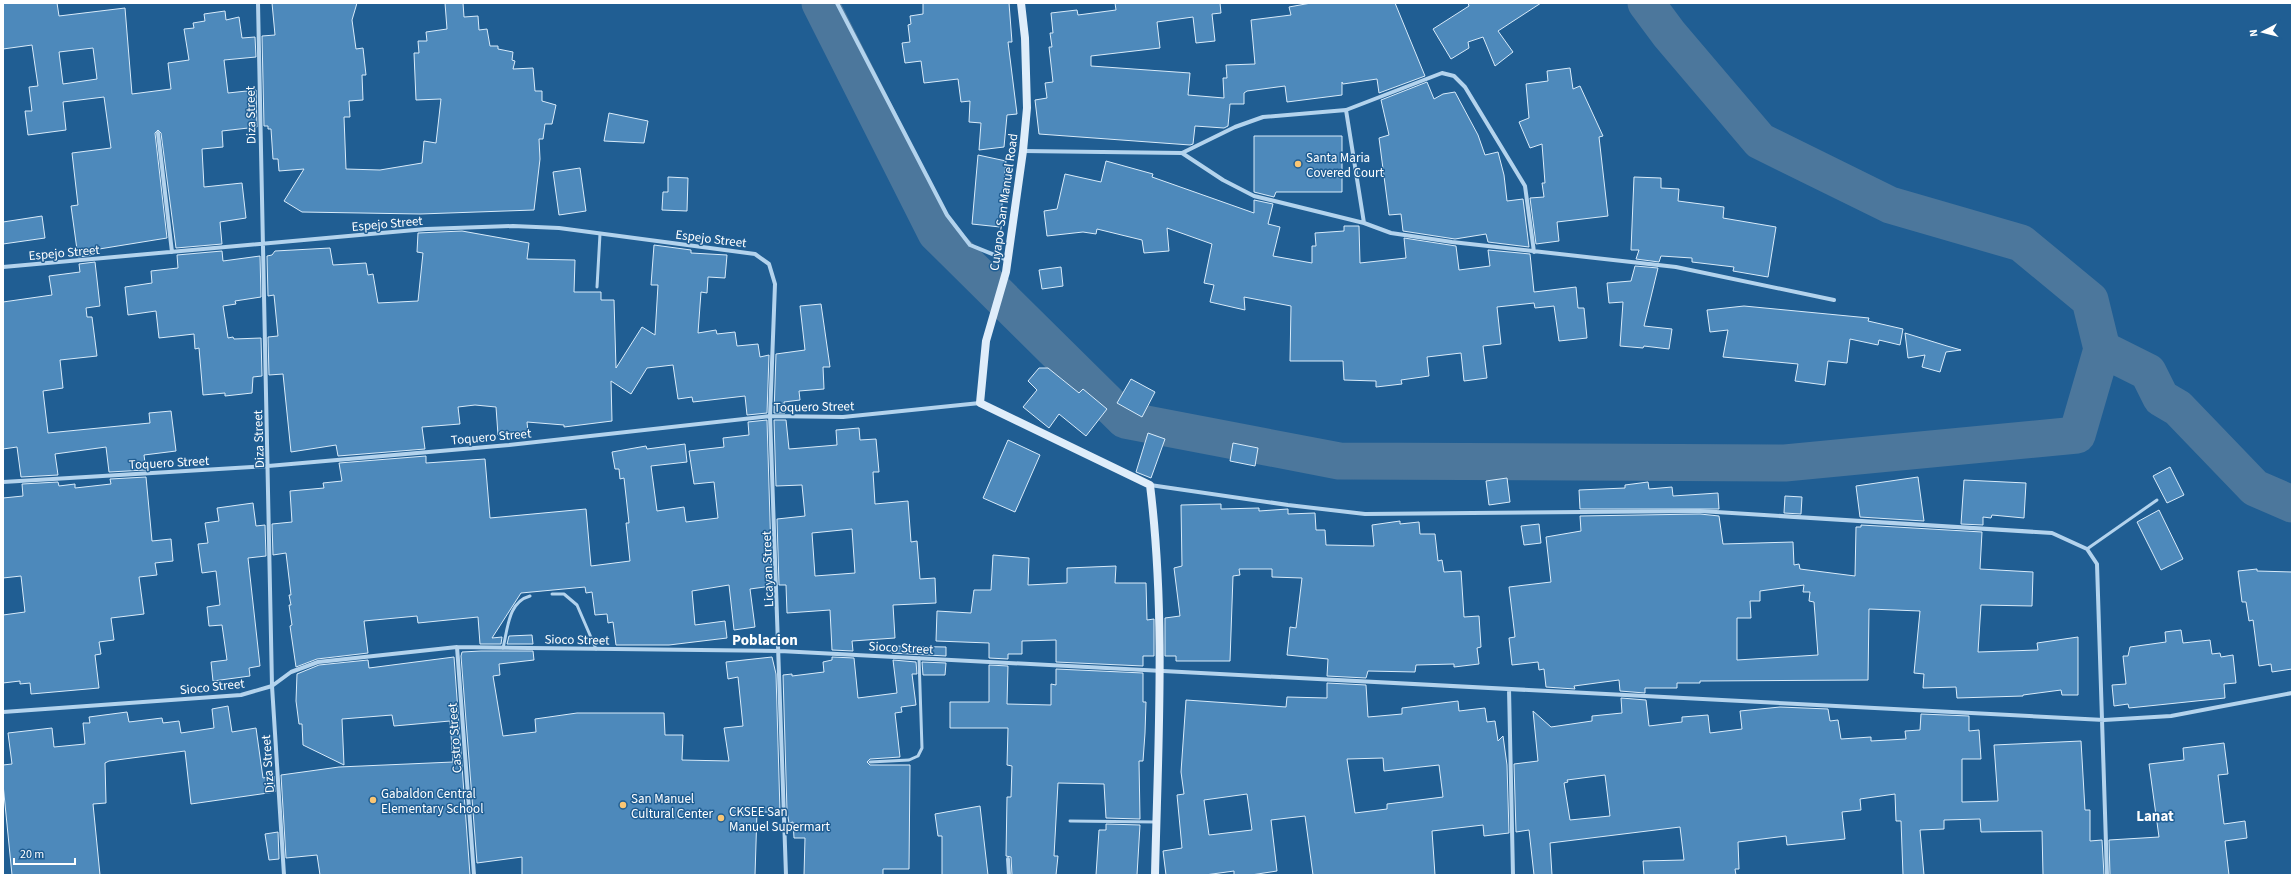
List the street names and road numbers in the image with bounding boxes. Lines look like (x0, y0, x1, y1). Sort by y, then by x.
street label: Diza Street (241, 85, 261, 144)
street label: Cuyapo-San Manuel Road (985, 132, 1023, 272)
street label: Espejo Street (351, 212, 424, 236)
street label: Espejo Street (674, 226, 748, 252)
street label: Espejo Street (28, 241, 101, 265)
street label: Toquero Street (774, 397, 855, 417)
street label: Diza Street (249, 409, 269, 468)
street label: Toquero Street (450, 424, 533, 449)
street label: Toquero Street (128, 452, 210, 474)
street label: Licayan Street (758, 530, 778, 608)
street label: Sioco Street (544, 630, 610, 650)
street label: Sioco Street (868, 637, 935, 659)
street label: Sioco Street (179, 675, 246, 699)
street label: Castro Street (444, 702, 466, 774)
street label: Diza Street (257, 734, 279, 794)

